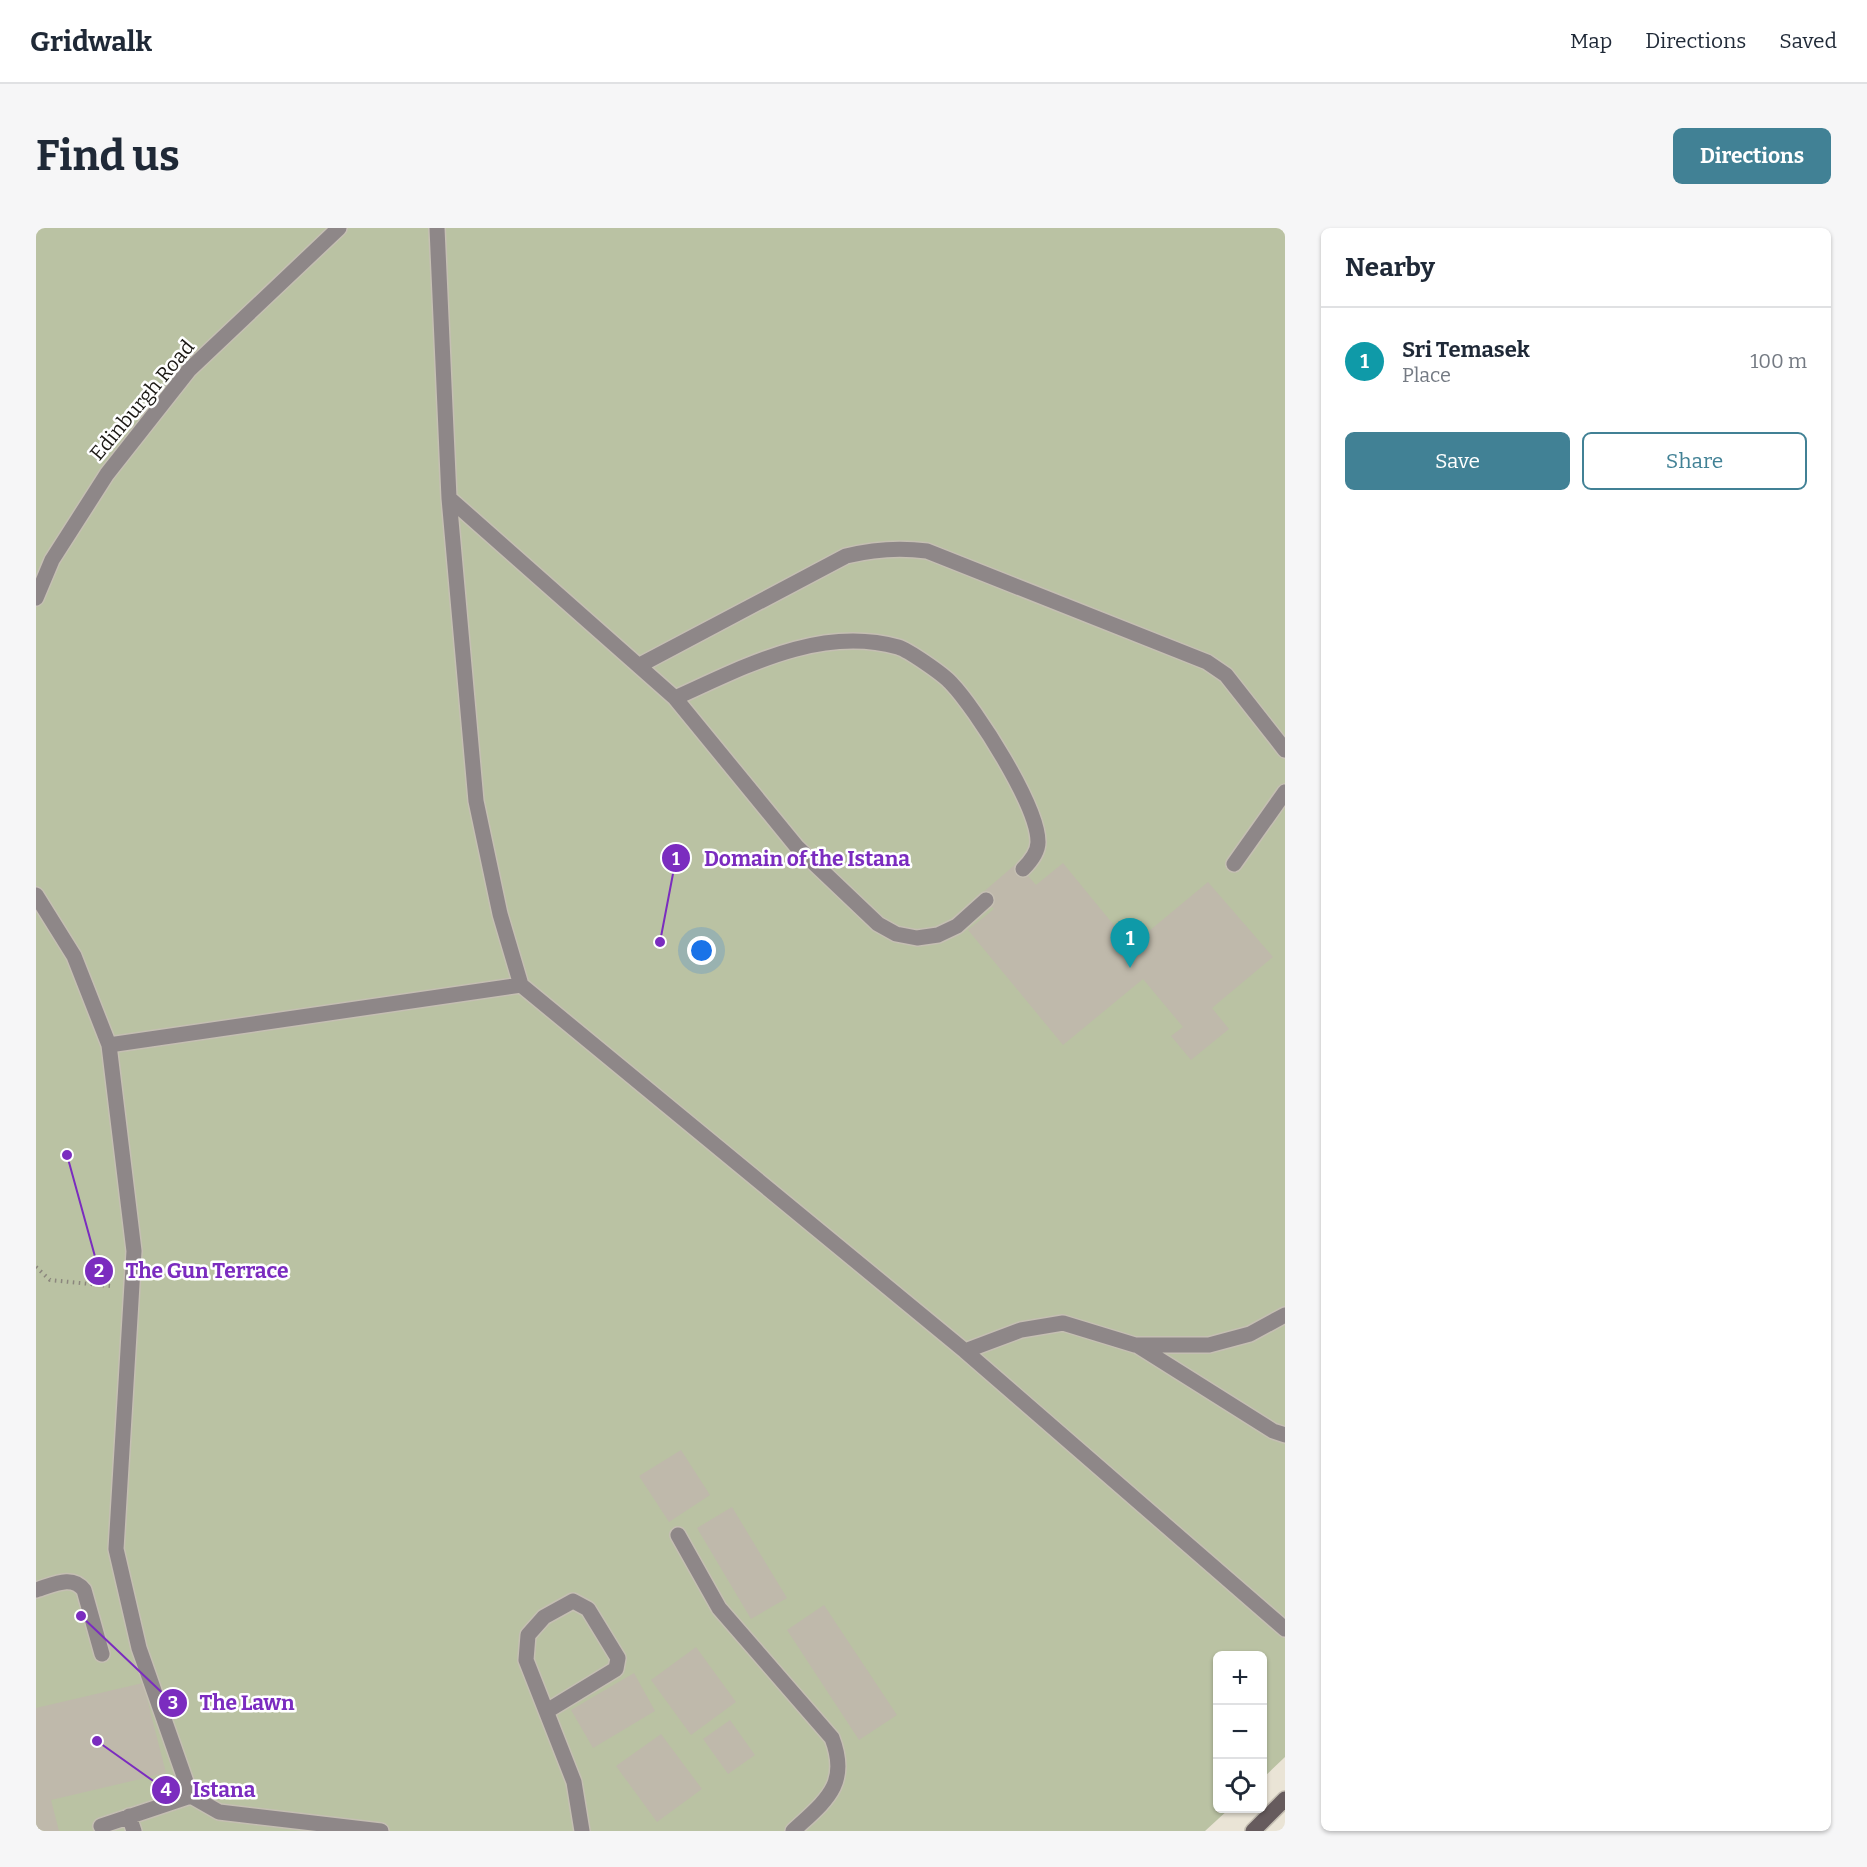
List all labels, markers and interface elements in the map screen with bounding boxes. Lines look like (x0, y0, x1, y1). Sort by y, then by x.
text: Gridwalk (30, 25, 152, 58)
text: Map (1570, 28, 1612, 54)
text: Directions (1645, 28, 1746, 54)
text: Saved (1779, 28, 1837, 54)
button: Directions (1673, 128, 1831, 184)
text: Find us (36, 131, 180, 181)
text: Nearby (1345, 252, 1435, 283)
street label: Edinburgh Road (85, 335, 199, 465)
text: Sri Temasek (1402, 336, 1530, 363)
text: 1 (1360, 349, 1369, 373)
text: 100 m (1750, 349, 1807, 373)
text: Place (1402, 363, 1451, 387)
button: Save (1345, 432, 1570, 490)
button: Share (1582, 432, 1807, 490)
callout: Domain of the Istana (661, 839, 922, 878)
text: Domain of the Istana (704, 846, 910, 872)
text: 1 (672, 848, 680, 870)
pin: 1 (1110, 918, 1150, 968)
your location (687, 936, 716, 965)
callout: The Gun Terrace (84, 1252, 301, 1291)
text: The Gun Terrace (125, 1258, 289, 1284)
text: 2 (94, 1260, 104, 1282)
map controls (1213, 1651, 1267, 1813)
button: + (1213, 1651, 1267, 1705)
callout: The Lawn (158, 1683, 307, 1722)
text: The Lawn (199, 1690, 295, 1716)
text: 3 (168, 1692, 178, 1714)
button: − (1213, 1705, 1267, 1759)
button: locate (1213, 1759, 1267, 1813)
callout: Istana (151, 1770, 268, 1809)
text: Istana (193, 1777, 256, 1803)
text: 4 (161, 1779, 172, 1801)

